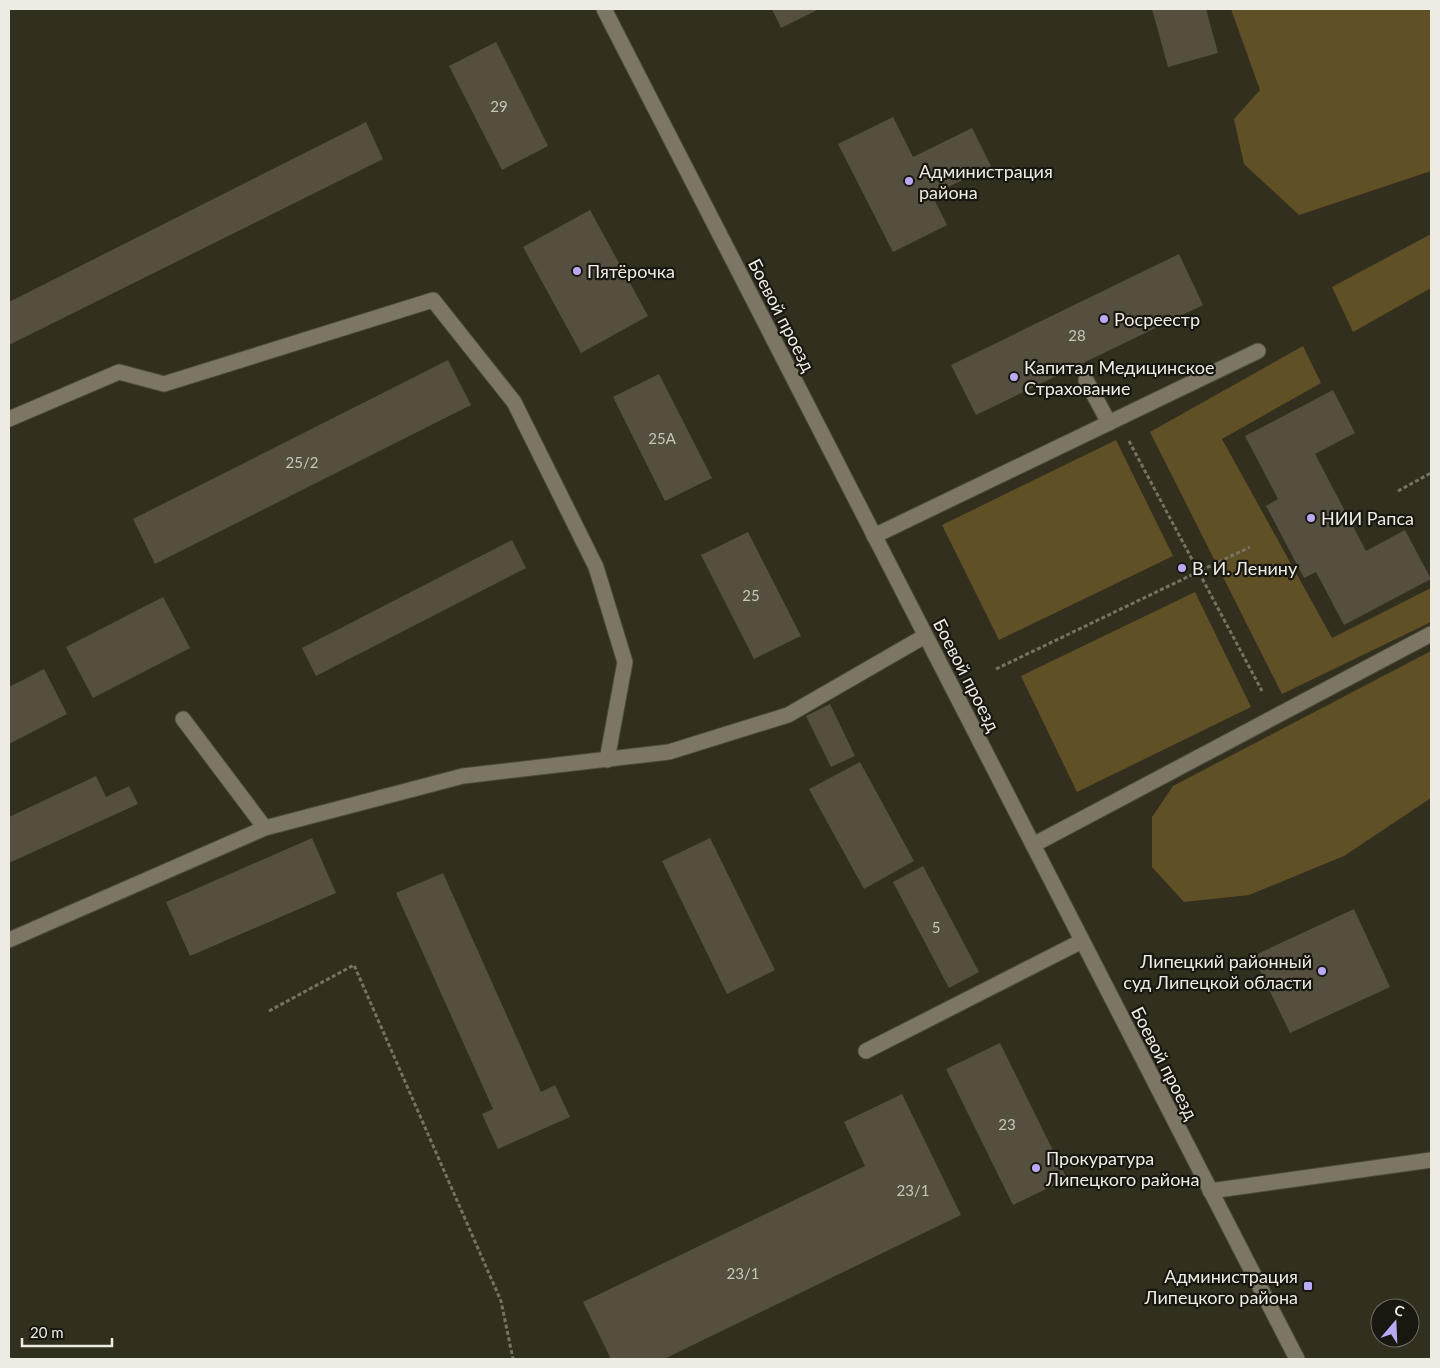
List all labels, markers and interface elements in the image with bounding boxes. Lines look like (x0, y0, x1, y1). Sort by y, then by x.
house number: 29 (490, 97, 508, 115)
place label: Администрация района (919, 160, 1053, 203)
marker: Администрация района (903, 175, 915, 187)
street label: Боевой проезд (744, 255, 820, 375)
place label: Пятёрочка (587, 260, 675, 282)
marker: Пятёрочка (571, 265, 583, 277)
place label: Росреестр (1114, 308, 1200, 330)
marker: Росреестр (1098, 313, 1110, 325)
house number: 28 (1068, 326, 1086, 344)
place label: Капитал Медицинское Страхование (1024, 356, 1214, 399)
marker: Капитал Медицинское Страхование (1008, 371, 1020, 383)
house number: 25А (648, 429, 677, 447)
house number: 25/2 (286, 453, 318, 471)
place label: НИИ Рапса (1321, 507, 1414, 529)
marker: НИИ Рапса (1305, 512, 1317, 524)
place label: В. И. Ленину (1192, 557, 1298, 579)
marker: В. И. Ленину (1176, 562, 1188, 574)
house number: 25 (742, 586, 760, 604)
street label: Боевой проезд (929, 615, 1005, 735)
house number: 5 (932, 918, 940, 936)
place label: Липецкий районный суд Липецкой области (1123, 950, 1312, 993)
marker: Липецкий районный суд Липецкой области (1316, 965, 1328, 977)
street label: Боевой проезд (1127, 1003, 1203, 1123)
house number: 23 (998, 1115, 1016, 1133)
place label: Прокуратура Липецкого района (1045, 1147, 1199, 1190)
marker: Прокуратура Липецкого района (1030, 1162, 1042, 1174)
house number: 23/1 (897, 1181, 929, 1199)
house number: 23/1 (727, 1264, 759, 1282)
place label: Администрация Липецкого района (1144, 1265, 1298, 1308)
marker: Администрация Липецкого района (1302, 1280, 1314, 1292)
north arrow (1370, 1298, 1420, 1348)
text: С (1392, 1301, 1407, 1320)
scale bar (22, 1316, 112, 1348)
text: 20 m (30, 1323, 64, 1341)

